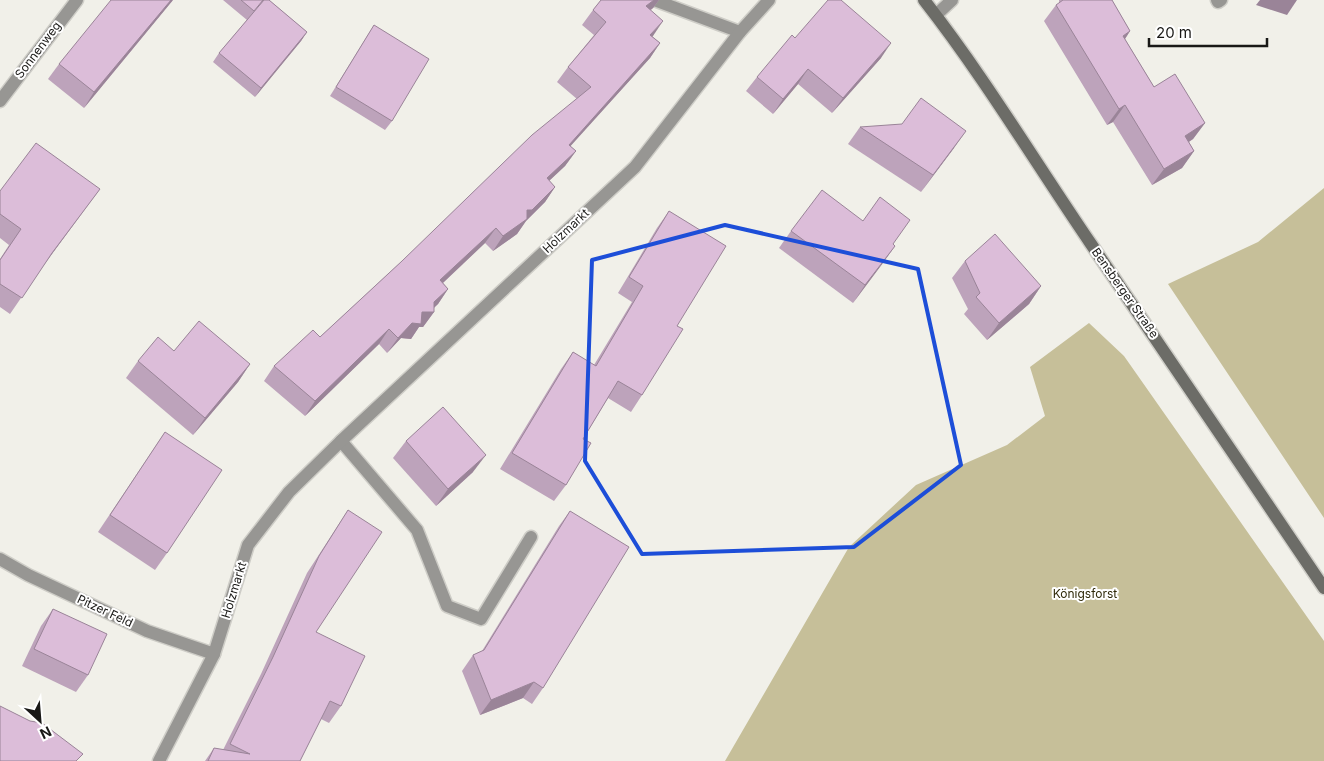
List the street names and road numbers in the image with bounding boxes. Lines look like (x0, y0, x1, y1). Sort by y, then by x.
street label: Sonnenweg (11, 18, 64, 81)
street label: Holzmarkt (539, 205, 592, 256)
street label: Bensberger Straße (1089, 245, 1162, 341)
street label: Holzmarkt (218, 560, 249, 620)
street label: Pitzer Feld (75, 591, 135, 630)

